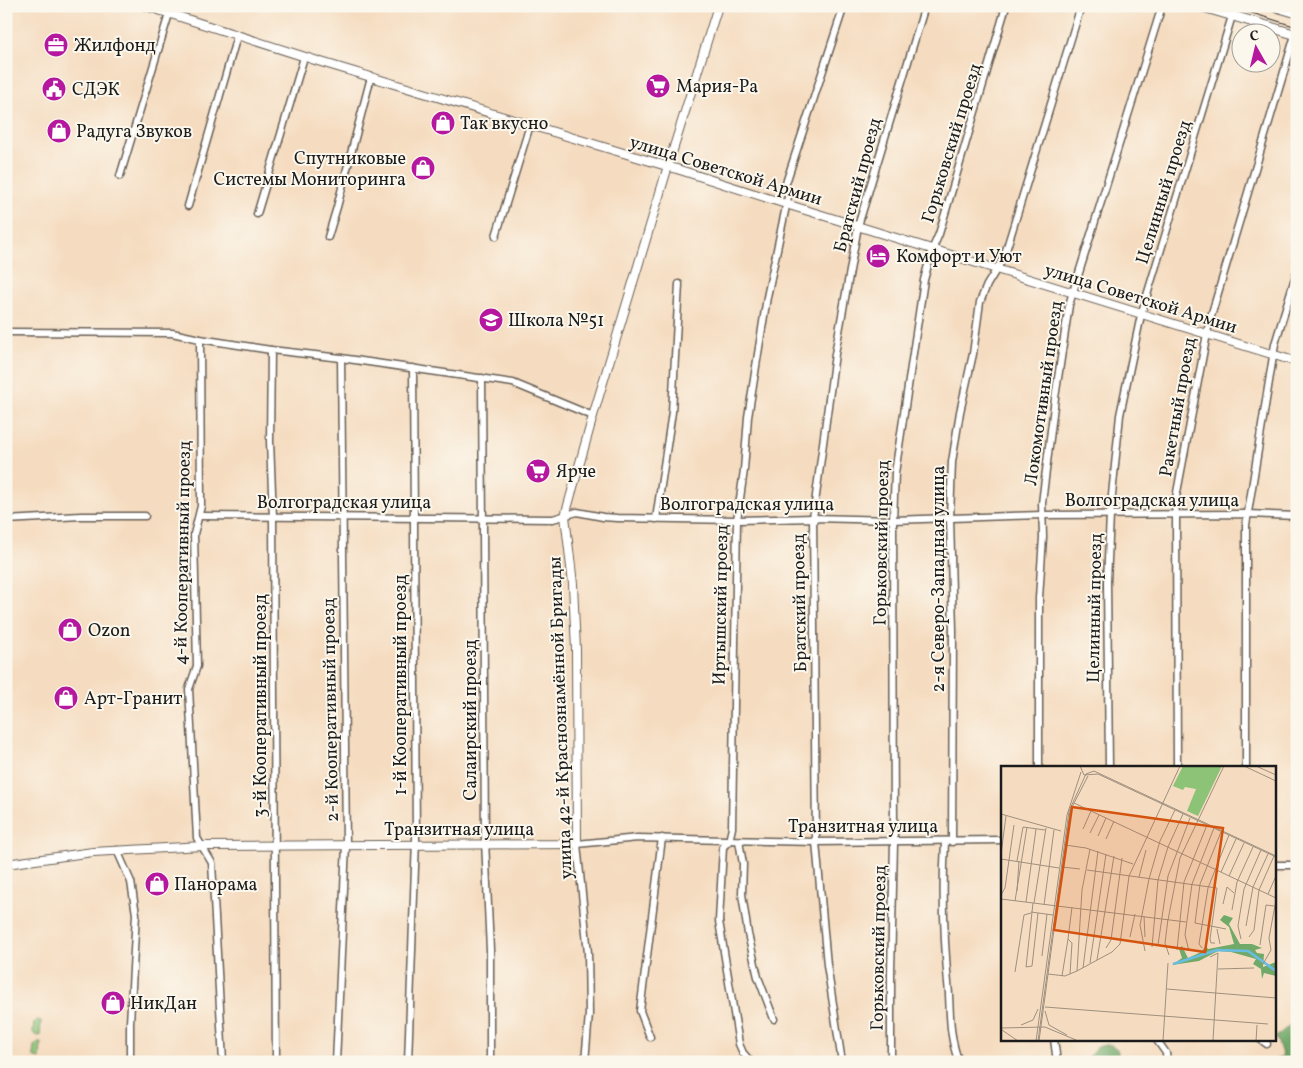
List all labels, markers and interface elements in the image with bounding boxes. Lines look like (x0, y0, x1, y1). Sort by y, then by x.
north arrow (1230, 22, 1280, 72)
text: С (1249, 27, 1260, 47)
office icon: Жилфонд (43, 32, 69, 58)
place label: Жилфонд (74, 34, 156, 59)
street label: Горьковский проезд (916, 61, 989, 226)
supermarket icon: Мария-Ра (645, 73, 671, 99)
place label: Мария-Ра (676, 75, 758, 100)
public building icon: СДЭК (41, 76, 67, 102)
place label: СДЭК (72, 78, 120, 103)
shop icon: Так вкусно (430, 110, 456, 136)
place label: Так вкусно (460, 112, 548, 137)
street label: Братский проезд (828, 115, 888, 256)
street label: Целинный проезд (1131, 117, 1198, 268)
shop icon: Радуга Звуков (46, 118, 72, 144)
place label: Радуга Звуков (76, 120, 192, 145)
street label: улица Советской Армии (626, 130, 825, 213)
place label: Спутниковые Системы Мониторинга (213, 147, 406, 193)
shop icon: Спутниковые Системы Мониторинга (410, 155, 436, 181)
hotel icon: Комфорт и Уют (865, 243, 891, 269)
place label: Комфорт и Уют (896, 245, 1022, 270)
street label: улица Советской Армии (1041, 258, 1240, 341)
street label: Локомотивный проезд (1019, 299, 1070, 487)
school or university icon: Школа №51 (478, 307, 504, 333)
place label: Школа №51 (508, 309, 604, 334)
street label: Ракетный проезд (1154, 335, 1203, 479)
street label: 4-й Кооперативный проезд (169, 441, 198, 665)
supermarket icon: Ярче (525, 458, 551, 484)
place label: Ярче (556, 460, 596, 485)
street label: Горьковский проезд (869, 460, 896, 626)
street label: 2-я Северо-Западная улица (927, 466, 952, 692)
street label: Волгоградская улица (1065, 489, 1239, 514)
street label: Волгоградская улица (257, 491, 431, 516)
street label: Волгоградская улица (660, 493, 834, 518)
street label: Иртышский проезд (708, 525, 735, 685)
street label: Братский проезд (787, 533, 814, 672)
street label: Целинный проезд (1082, 533, 1109, 683)
street label: улица 42-й Краснознамённой Бригады (543, 556, 580, 880)
street label: 1-й Кооперативный проезд (389, 575, 414, 795)
street label: 3-й Кооперативный проезд (249, 594, 274, 818)
street label: 2-й Кооперативный проезд (317, 598, 346, 822)
shop icon: Ozon (57, 617, 83, 643)
place label: Ozon (88, 619, 131, 644)
street label: Салаирский проезд (459, 640, 484, 800)
shop icon: Арт-Гранит (53, 685, 79, 711)
place label: Арт-Гранит (84, 687, 182, 712)
inset map (1001, 766, 1276, 1040)
street label: Транзитная улица (788, 815, 938, 840)
street label: Транзитная улица (384, 818, 534, 843)
street label: Горьковский проезд (866, 865, 893, 1031)
shop icon: Панорама (144, 871, 170, 897)
place label: Панорама (174, 873, 257, 898)
shop icon: НикДан (100, 990, 126, 1016)
place label: НикДан (130, 992, 197, 1017)

